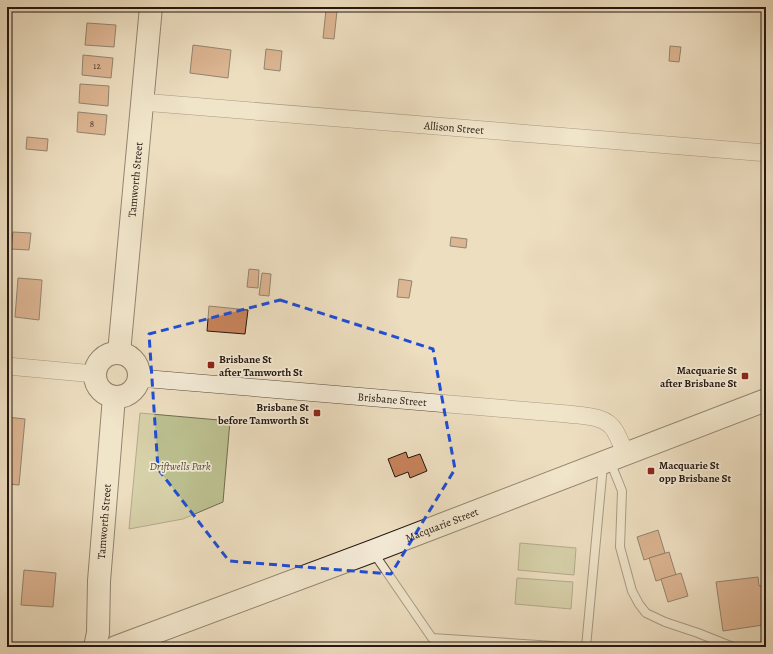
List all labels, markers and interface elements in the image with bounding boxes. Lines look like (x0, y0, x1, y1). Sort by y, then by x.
house number: 12 (93, 60, 101, 72)
street label: Allison Street (422, 117, 485, 137)
house number: 8 (90, 118, 94, 130)
street label: Tamworth Street (124, 141, 146, 218)
place label: Brisbane St after Tamworth St (219, 352, 303, 380)
marker: Brisbane St after Tamworth St (206, 360, 216, 370)
place label: Macquarie St after Brisbane St (660, 363, 737, 391)
marker: Macquarie St after Brisbane St (740, 371, 750, 381)
street label: Brisbane Street (357, 389, 428, 410)
place label: Brisbane St before Tamworth St (217, 400, 309, 428)
marker: Brisbane St before Tamworth St (312, 408, 322, 418)
place label: Macquarie St opp Brisbane St (659, 458, 732, 486)
park label: Driftwells Park (149, 459, 211, 474)
marker: Macquarie St opp Brisbane St (646, 466, 656, 476)
street label: Tamworth Street (93, 483, 114, 560)
street label: Macquarie Street (403, 504, 481, 545)

